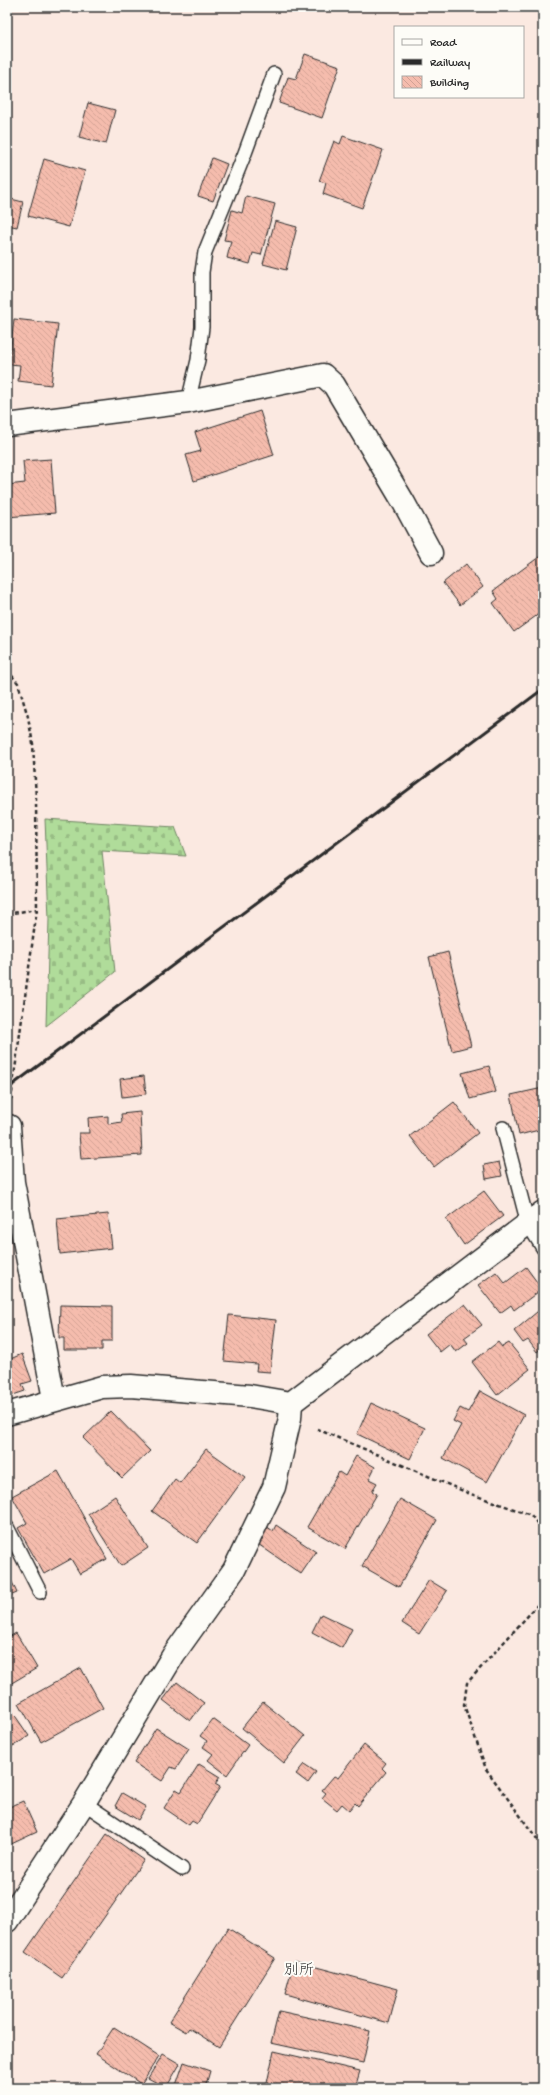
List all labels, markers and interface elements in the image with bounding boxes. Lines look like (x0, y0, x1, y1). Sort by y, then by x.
legend (394, 26, 524, 98)
text: Road (430, 37, 457, 51)
text: Railway (430, 57, 470, 71)
text: Building (429, 77, 469, 91)
district label: 別所 (284, 1962, 314, 1980)

